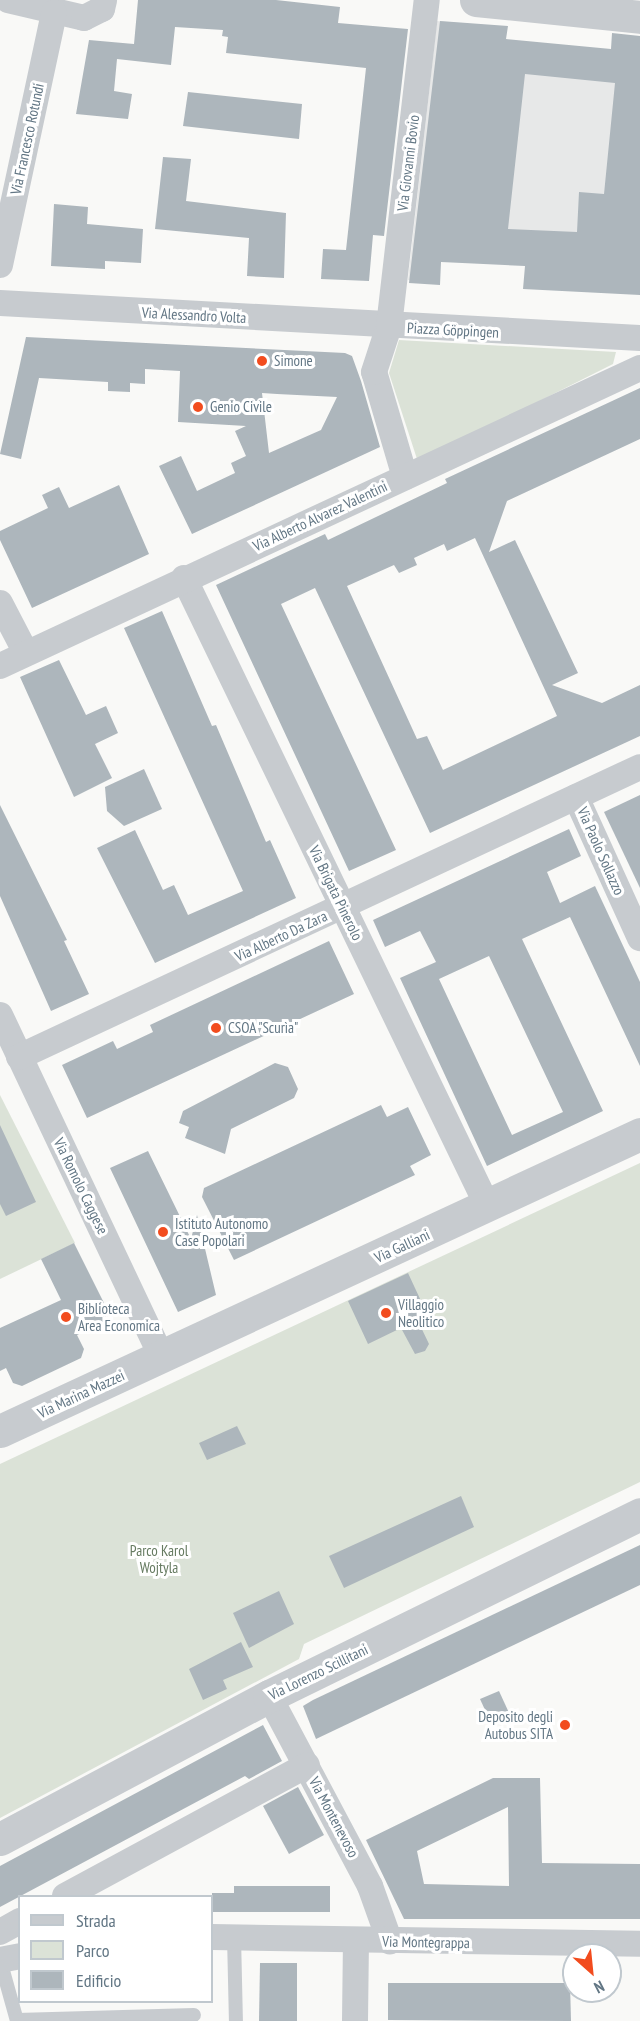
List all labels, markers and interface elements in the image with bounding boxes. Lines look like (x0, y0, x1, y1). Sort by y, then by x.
street label: Via Francesco Rotundi (6, 82, 48, 196)
street label: Via Giovanni Bovio (393, 114, 423, 212)
street label: Via Alessandro Volta (141, 303, 247, 327)
street label: Piazza Göppingen (407, 319, 499, 341)
place label: Simone (274, 352, 313, 370)
marker: Simone (255, 354, 269, 368)
place label: Genio Civile (210, 398, 272, 416)
marker: Genio Civile (191, 400, 205, 414)
street label: Via Alberto Alvarez Valentini (249, 477, 391, 555)
street label: Via Paolo Sollazzo (574, 804, 628, 898)
street label: Via Brigata Pinerolo (305, 843, 367, 943)
street label: Via Alberto Da Zara (232, 907, 330, 965)
place label: CSOA "Scurìa" (228, 1019, 300, 1037)
marker: CSOA "Scurìa" (209, 1021, 223, 1035)
street label: Via Romolo Caggese (50, 1135, 112, 1237)
place label: Istituto Autonomo Case Popolari (175, 1214, 269, 1249)
marker: Istituto Autonomo Case Popolari (156, 1225, 170, 1239)
street label: Via Galliani (372, 1225, 432, 1267)
place label: Villaggio Neolitico (398, 1295, 444, 1330)
place label: Biblioteca Area Economica (78, 1299, 160, 1334)
marker: Villaggio Neolitico (379, 1306, 393, 1320)
marker: Biblioteca Area Economica (59, 1310, 73, 1324)
street label: Via Marina Mazzei (35, 1366, 127, 1422)
park label: Parco Karol Wojtyla (130, 1541, 188, 1576)
street label: Via Lorenzo Scillitani (265, 1640, 371, 1704)
place label: Deposito degli Autobus SITA (478, 1707, 553, 1742)
marker: Deposito degli Autobus SITA (558, 1718, 572, 1732)
street label: Via Montenevoso (305, 1774, 363, 1860)
legend (18, 1895, 213, 2003)
text: Strada (76, 1909, 116, 1932)
street label: Via Montegrappa (382, 1932, 470, 1952)
text: Parco (76, 1939, 110, 1962)
north arrow (562, 1943, 622, 2003)
text: Edificio (76, 1969, 121, 1992)
text: N (591, 1976, 608, 1998)

